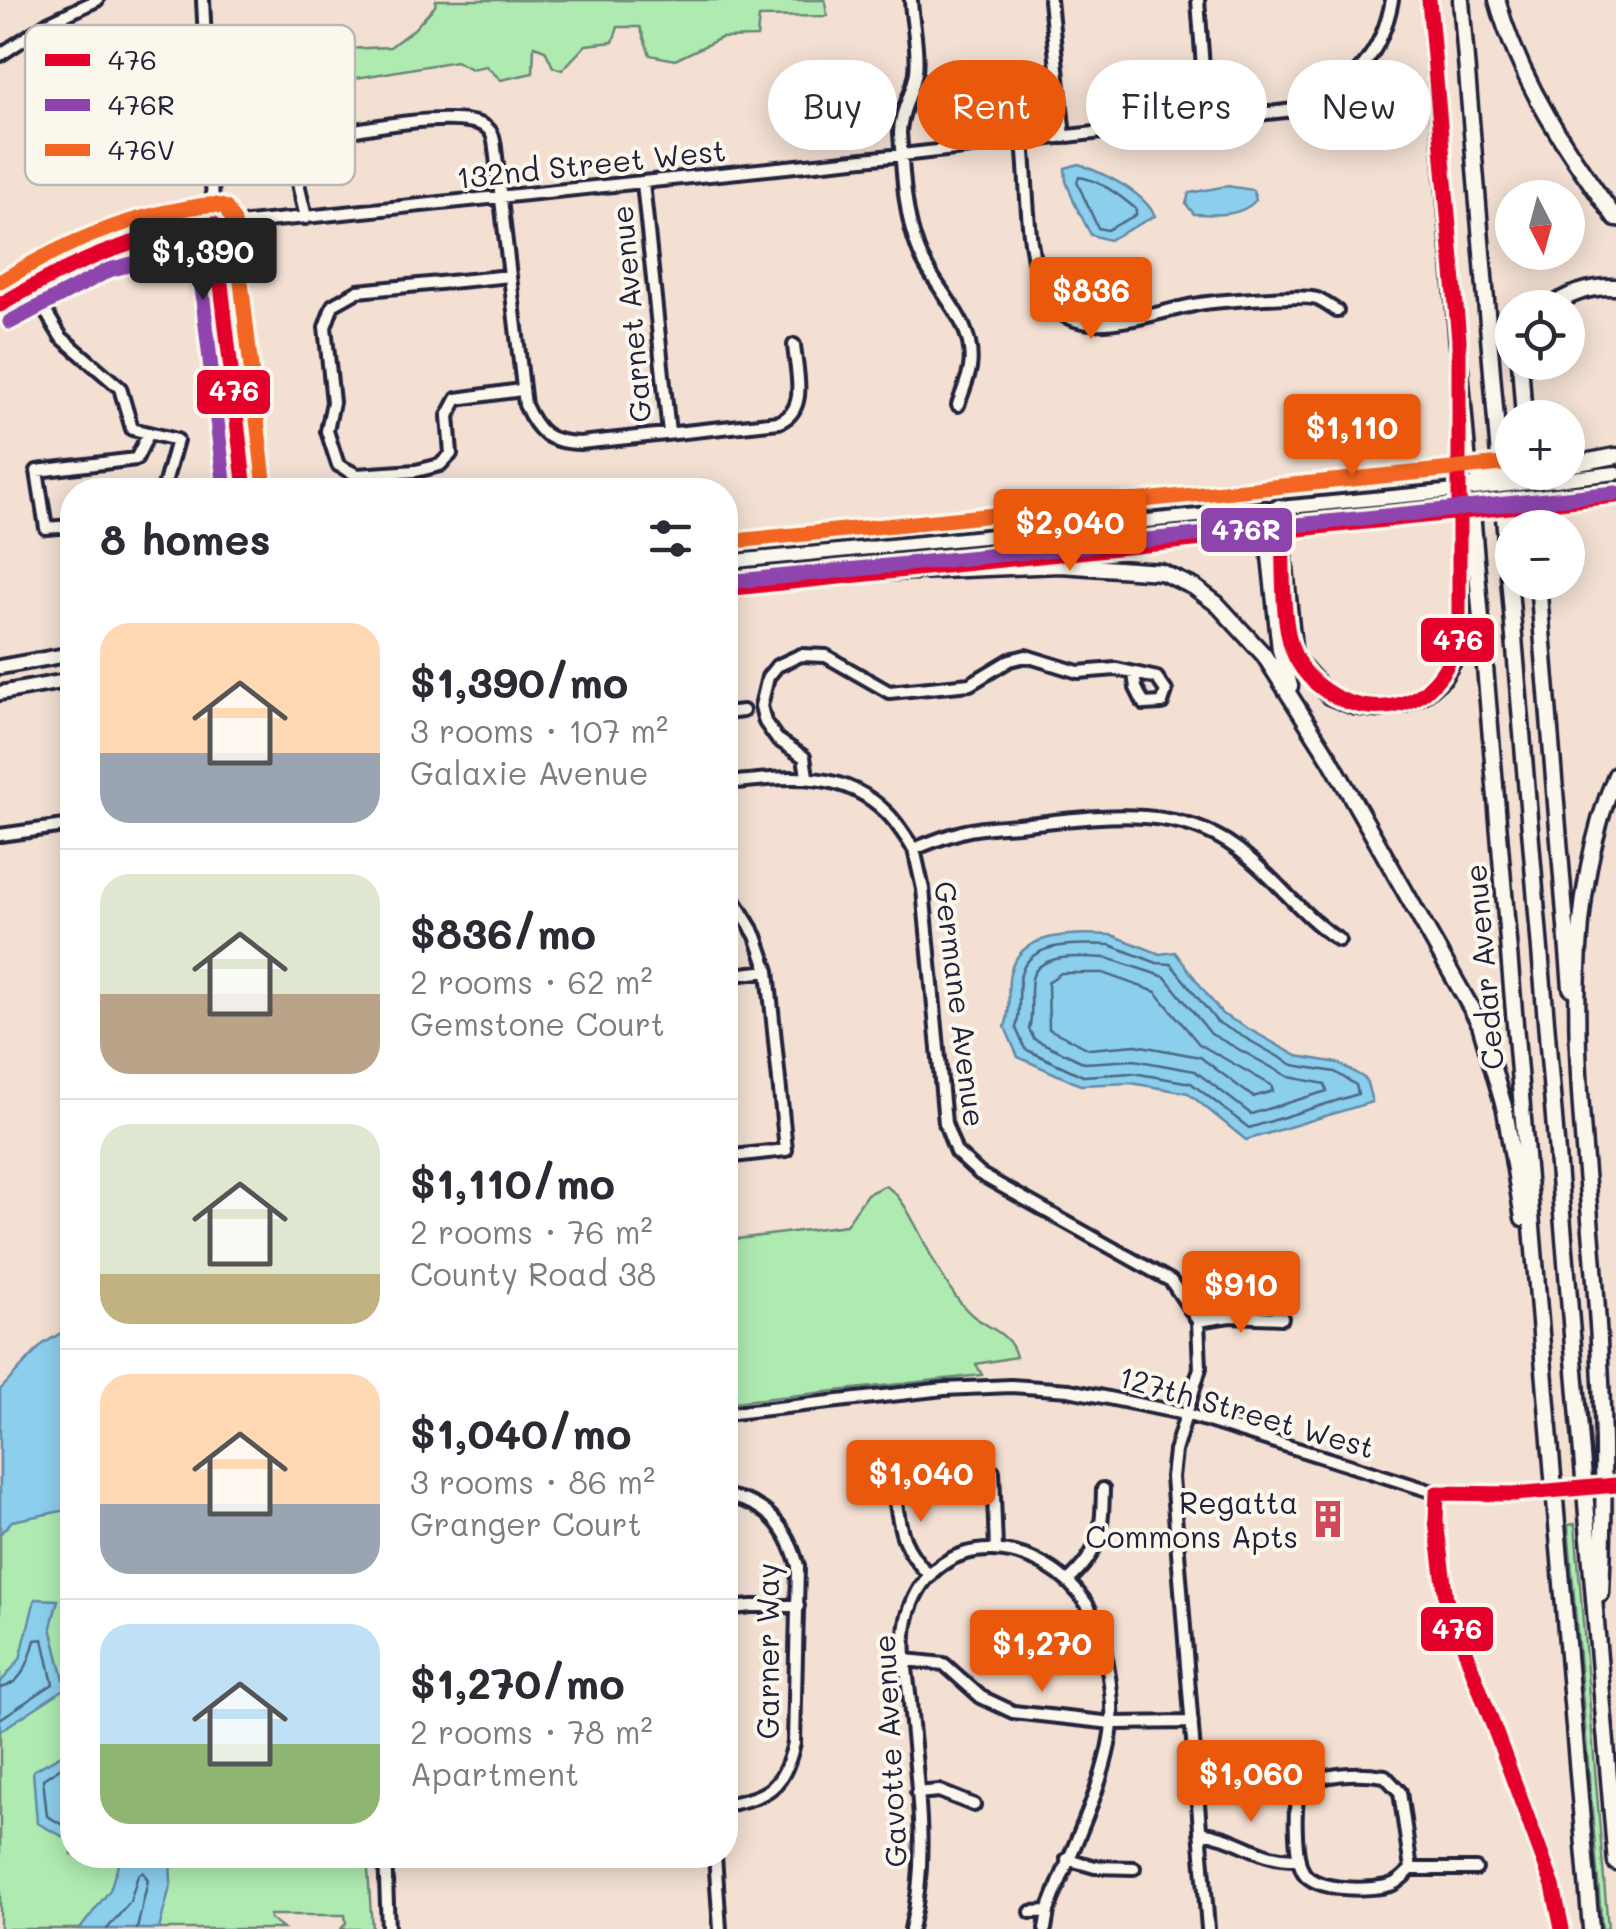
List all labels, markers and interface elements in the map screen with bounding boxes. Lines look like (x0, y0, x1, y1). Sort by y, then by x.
legend (25, 25, 355, 185)
text: 476 (108, 41, 157, 77)
chip: Buy (768, 60, 897, 150)
chip: Rent (917, 60, 1066, 150)
chip: Filters (1086, 60, 1267, 150)
chip: New (1287, 60, 1431, 150)
text: 476R (108, 86, 175, 122)
street label: 132nd Street West (454, 129, 728, 197)
text: 476V (108, 131, 175, 167)
north arrow (1495, 180, 1585, 270)
map controls (1495, 180, 1585, 600)
street label: Garnet Avenue (601, 204, 659, 424)
pin: $1,390 (122, 218, 284, 303)
text: $1,390 (152, 229, 254, 271)
pin: $836 (1032, 257, 1150, 342)
text: $836 (1052, 268, 1130, 310)
button: locate (1495, 290, 1585, 380)
line badge: 476 (195, 368, 272, 416)
text: 476 (209, 372, 259, 408)
pin: $1,110 (1271, 394, 1433, 479)
button: + (1495, 400, 1585, 490)
text: $1,110 (1306, 405, 1398, 447)
pin: $2,040 (989, 489, 1151, 574)
text: $2,040 (1016, 500, 1124, 542)
line badge: 476R (1199, 506, 1294, 554)
button: − (1495, 510, 1585, 600)
text: 8 homes (100, 511, 271, 566)
icon: filters (643, 511, 698, 566)
text: 476R (1211, 511, 1281, 547)
line badge: 476 (1419, 616, 1496, 664)
text: 476 (1433, 621, 1483, 657)
text: $1,390/mo (410, 654, 628, 709)
icon: home (180, 663, 300, 783)
text: 3 rooms · 107 m² (410, 709, 668, 751)
text: Galaxie Avenue (410, 751, 648, 793)
street label: Cedar Avenue (1454, 863, 1512, 1071)
street label: Germane Avenue (926, 879, 996, 1129)
text: $836/mo (410, 905, 596, 960)
icon: home (180, 914, 300, 1034)
text: 2 rooms · 62 m² (410, 960, 653, 1002)
text: Gemstone Court (410, 1002, 665, 1044)
text: $1,110/mo (410, 1155, 615, 1210)
icon: home (180, 1164, 300, 1284)
text: 2 rooms · 76 m² (410, 1210, 653, 1252)
pin: $910 (1182, 1251, 1300, 1336)
text: County Road 38 (410, 1252, 656, 1294)
text: $910 (1204, 1262, 1278, 1304)
street label: 127th Street West (1114, 1355, 1380, 1467)
text: $1,040/mo (410, 1405, 631, 1460)
icon: home (180, 1414, 300, 1534)
pin: $1,040 (840, 1440, 1002, 1525)
text: $1,040 (868, 1451, 974, 1493)
text: 3 rooms · 86 m² (410, 1460, 655, 1502)
place label: Regatta Commons Apts (1085, 1482, 1298, 1556)
building icon: Regatta Commons Apts (1307, 1498, 1349, 1540)
text: Granger Court (410, 1502, 642, 1544)
street label: Garner Way (747, 1563, 787, 1739)
line badge: 476 (1419, 1605, 1495, 1653)
pin: $1,270 (961, 1610, 1123, 1695)
text: 476 (1432, 1610, 1482, 1646)
text: $1,270 (992, 1621, 1092, 1663)
street label: Gavotte Avenue (863, 1634, 915, 1868)
text: $1,270/mo (410, 1655, 625, 1710)
icon: home (180, 1664, 300, 1784)
text: 2 rooms · 78 m² (410, 1710, 653, 1752)
pin: $1,060 (1170, 1740, 1332, 1825)
text: $1,060 (1199, 1751, 1303, 1793)
text: Apartment (410, 1752, 579, 1794)

